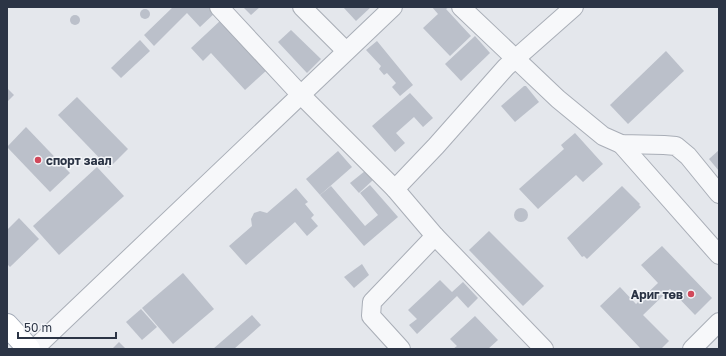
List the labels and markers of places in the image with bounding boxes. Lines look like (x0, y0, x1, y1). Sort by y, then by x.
place label: спорт заал (46, 153, 112, 168)
marker: спорт заал (33, 155, 43, 165)
place label: Ариг төв (631, 287, 683, 302)
marker: Ариг төв (686, 289, 696, 299)

